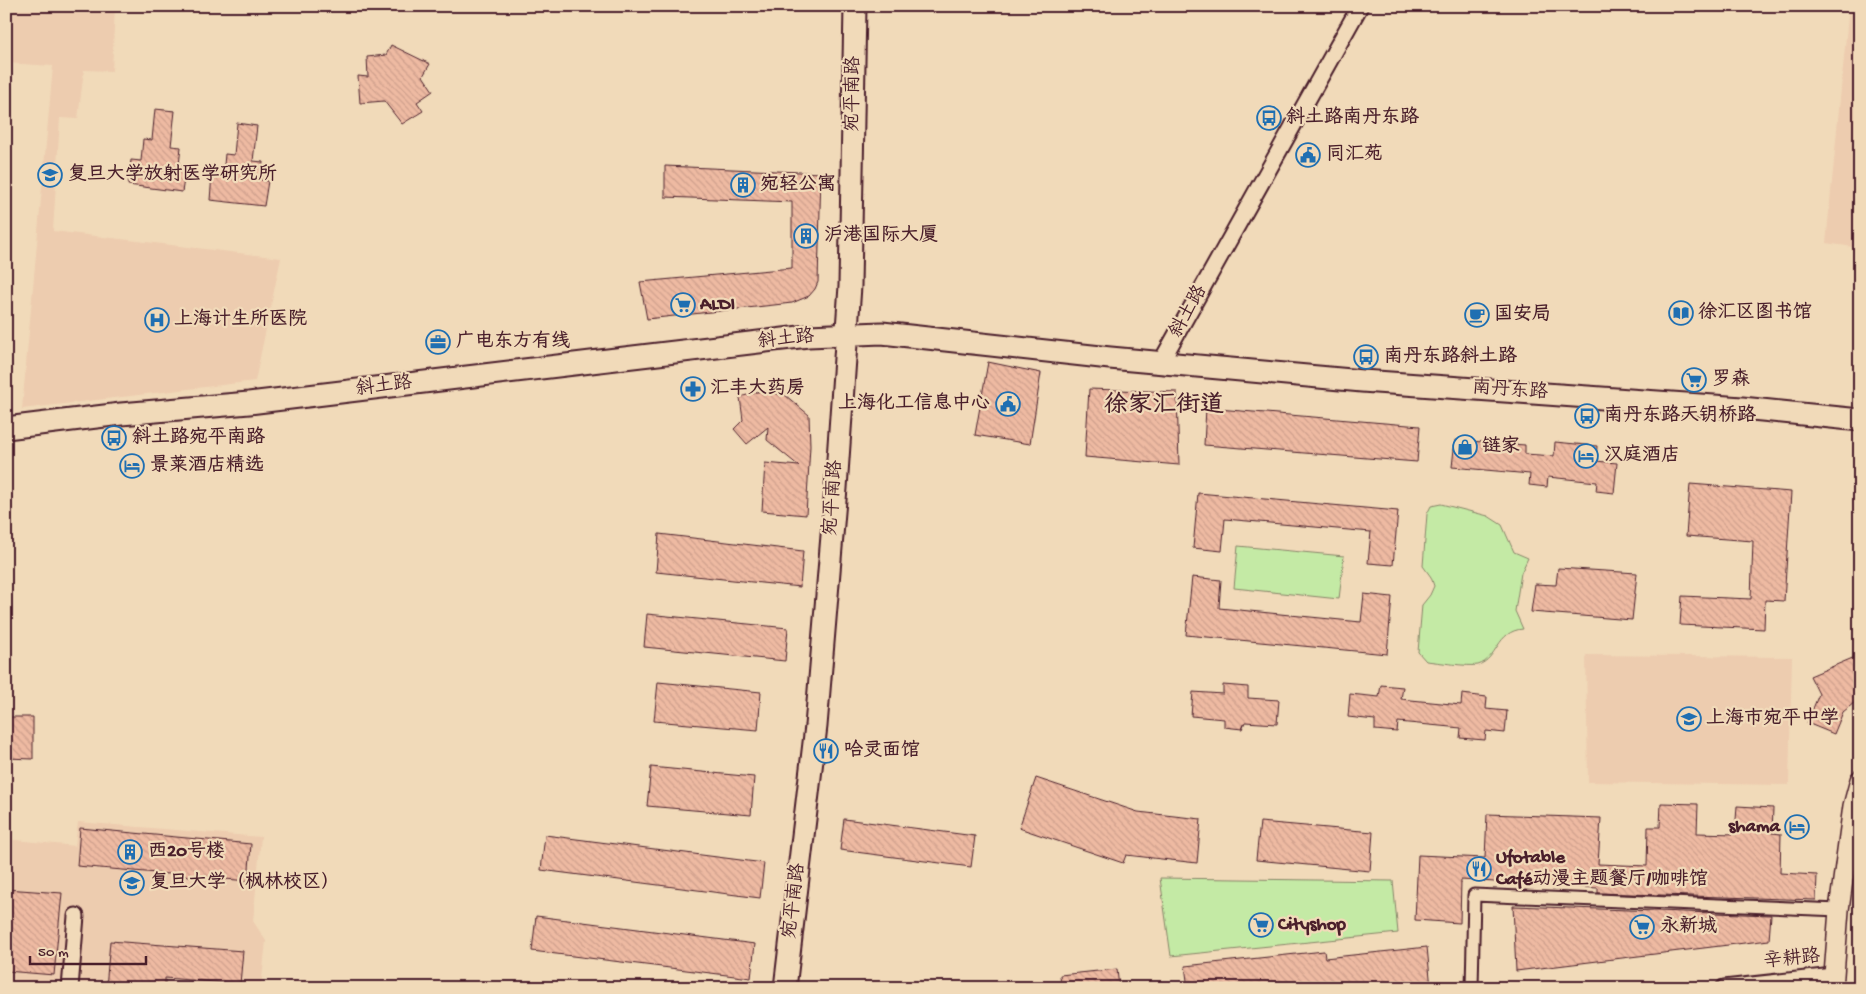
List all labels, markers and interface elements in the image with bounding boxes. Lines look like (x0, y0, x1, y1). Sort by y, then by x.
street label: 宛平南路 (841, 56, 866, 132)
bus stop icon: 斜土路南丹东路 (1256, 105, 1282, 131)
place label: 斜土路南丹东路 (1286, 106, 1419, 130)
public building icon: 同汇苑 (1295, 142, 1321, 168)
place label: 同汇苑 (1326, 143, 1383, 167)
school or university icon: 复旦大学放射医学研究所 (37, 162, 63, 188)
place label: 复旦大学放射医学研究所 (68, 163, 277, 187)
building icon: 宛轻公寓 (730, 172, 756, 198)
place label: 宛轻公寓 (760, 173, 836, 197)
building icon: 沪港国际大厦 (793, 223, 819, 249)
place label: 沪港国际大厦 (824, 224, 938, 248)
street label: 斜土路 (1164, 281, 1213, 343)
supermarket icon: ALDI (670, 292, 696, 318)
place label: ALDI (699, 294, 735, 317)
library icon: 徐汇区图书馆 (1668, 300, 1694, 326)
place label: 徐汇区图书馆 (1698, 301, 1812, 325)
cafe icon: 国安局 (1464, 302, 1490, 328)
place label: 国安局 (1494, 303, 1551, 327)
hospital icon: 上海计生所医院 (144, 307, 170, 333)
place label: 上海计生所医院 (174, 308, 307, 332)
street label: 斜土路 (756, 325, 816, 354)
office icon: 广电东方有线 (425, 329, 451, 355)
place label: 广电东方有线 (456, 330, 570, 354)
bus stop icon: 南丹东路斜土路 (1353, 344, 1379, 370)
place label: 南丹东路斜土路 (1384, 345, 1517, 369)
supermarket icon: 罗森 (1681, 367, 1707, 393)
place label: 罗森 (1712, 368, 1750, 392)
street label: 斜土路 (354, 371, 414, 402)
pharmacy icon: 汇丰大药房 (680, 376, 706, 402)
street label: 南丹东路 (1471, 376, 1549, 405)
place label: 汇丰大药房 (710, 377, 805, 401)
public building icon: 上海化工信息中心 (995, 391, 1021, 417)
district label: 徐家汇街道 (1104, 391, 1224, 421)
place label: 上海化工信息中心 (838, 392, 990, 416)
bus stop icon: 南丹东路天钥桥路 (1574, 403, 1600, 429)
place label: 南丹东路天钥桥路 (1604, 404, 1756, 428)
bus stop icon: 斜土路宛平南路 (101, 425, 127, 451)
place label: 斜土路宛平南路 (132, 426, 265, 450)
shop icon: 链家 (1452, 434, 1478, 460)
place label: 链家 (1482, 435, 1520, 459)
hotel icon: 汉庭酒店 (1573, 443, 1599, 469)
place label: 汉庭酒店 (1604, 444, 1680, 468)
hotel icon: 景莱酒店精选 (119, 453, 145, 479)
place label: 景莱酒店精选 (150, 454, 264, 478)
street label: 宛平南路 (819, 459, 848, 537)
school or university icon: 上海市宛平中学 (1676, 706, 1702, 732)
place label: 上海市宛平中学 (1706, 707, 1839, 731)
restaurant icon: 哈灵面馆 (813, 738, 839, 764)
place label: 哈灵面馆 (844, 739, 920, 763)
hotel icon: shama (1784, 814, 1810, 840)
place label: shama (1728, 816, 1781, 839)
building icon: 西20号楼 (117, 839, 143, 865)
place label: 西20号楼 (148, 840, 225, 864)
place label: Ufotable Café动漫主题餐厅/咖啡馆 (1495, 847, 1708, 892)
restaurant icon: Ufotable Café动漫主题餐厅/咖啡馆 (1466, 856, 1492, 882)
street label: 宛平南路 (778, 862, 811, 940)
school or university icon: 复旦大学（枫林校区） (119, 870, 145, 896)
place label: 复旦大学（枫林校区） (150, 871, 340, 895)
supermarket icon: Cityshop (1248, 912, 1274, 938)
place label: Cityshop (1277, 914, 1347, 937)
supermarket icon: 永新城 (1629, 914, 1655, 940)
place label: 永新城 (1660, 915, 1717, 939)
scale bar (30, 934, 146, 966)
text: 50 m (38, 944, 69, 962)
street label: 辛耕路 (1762, 945, 1822, 974)

